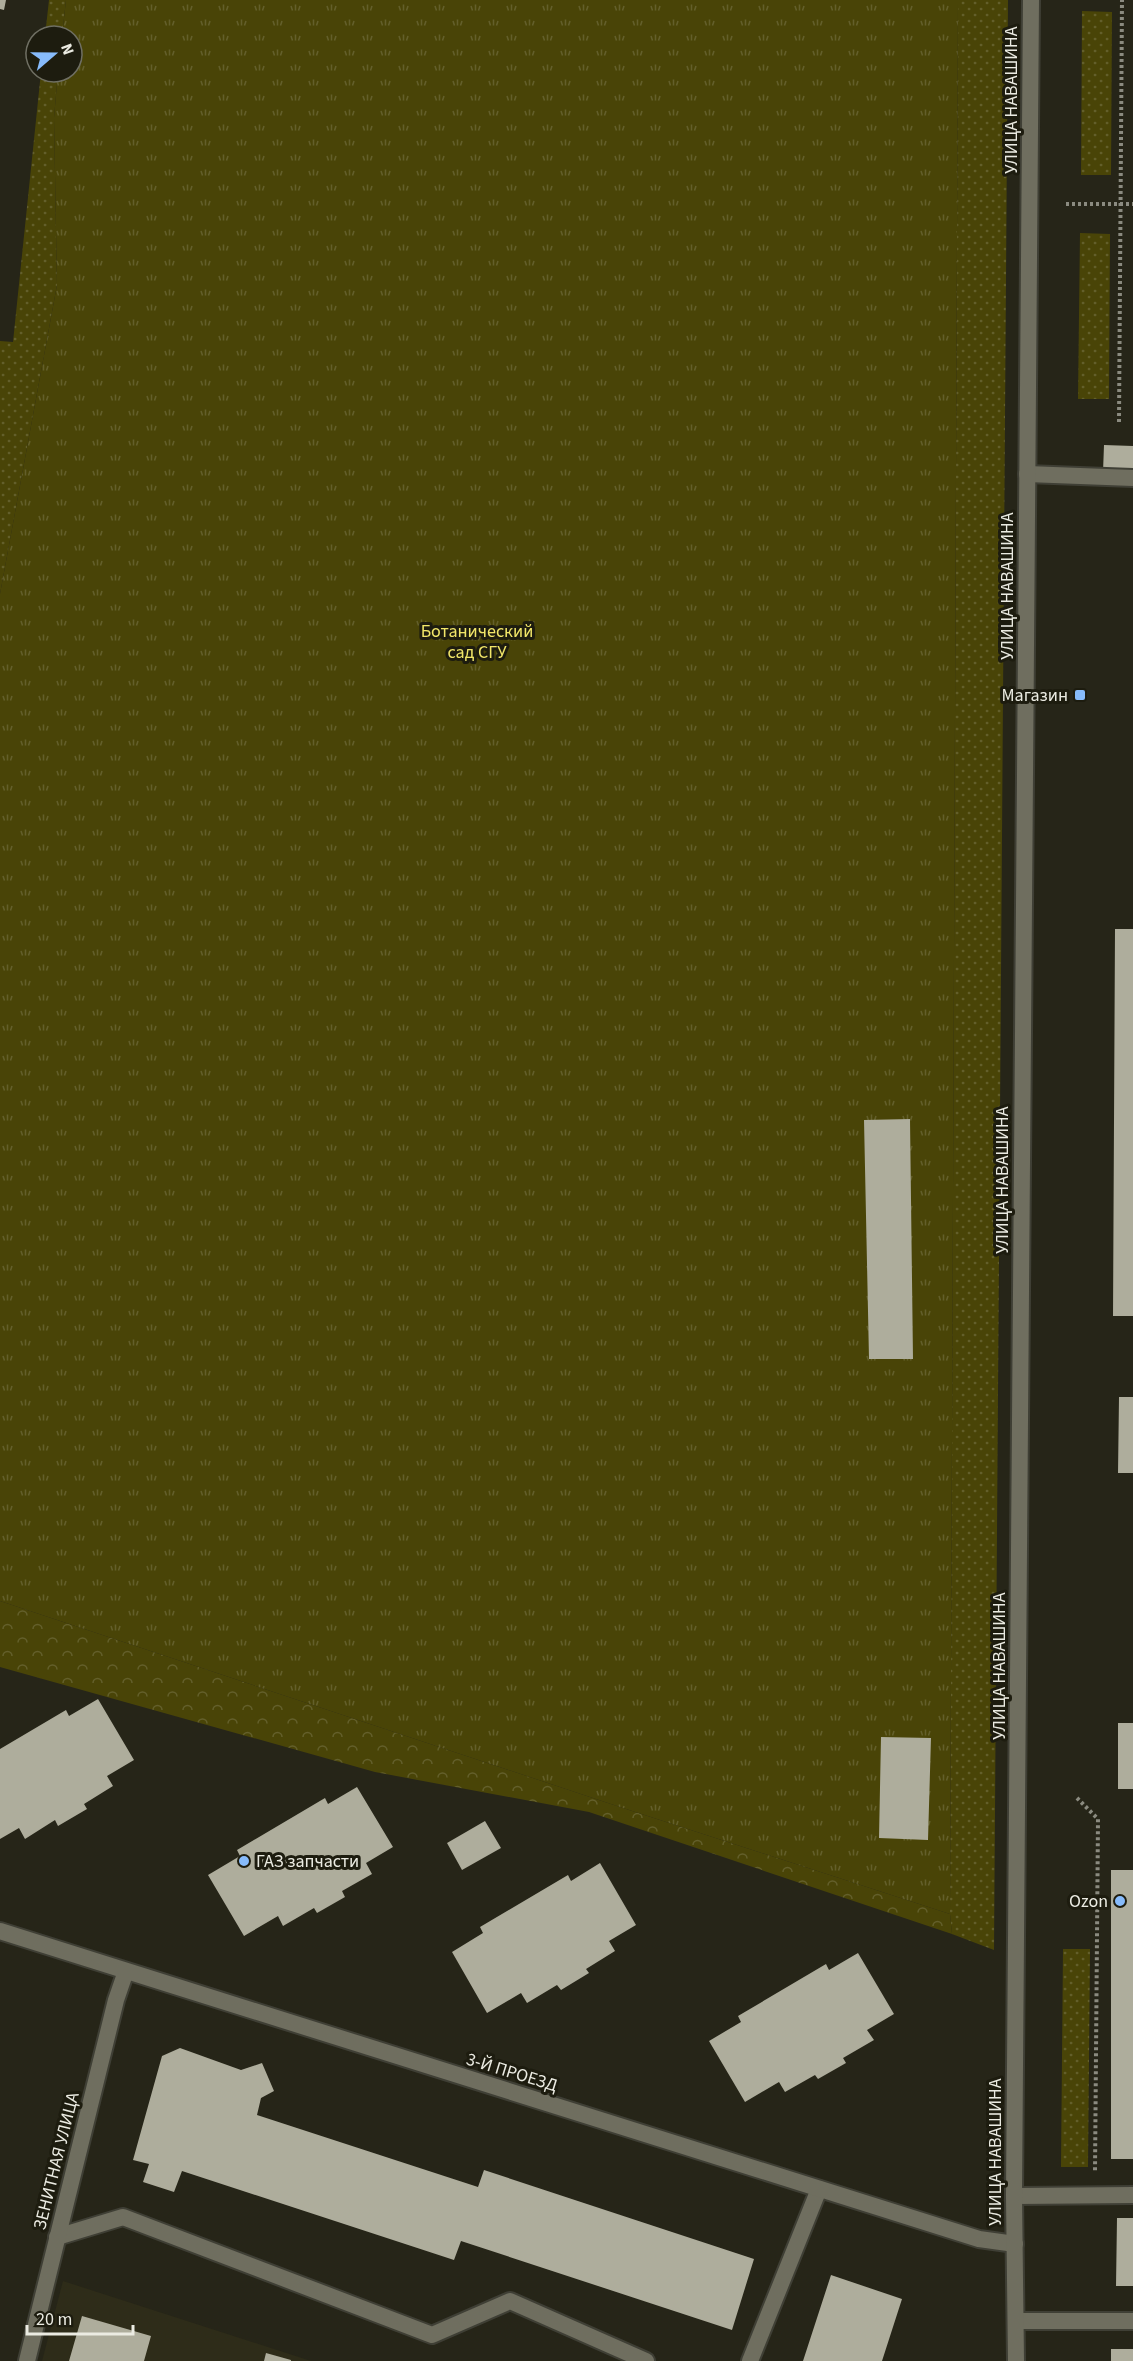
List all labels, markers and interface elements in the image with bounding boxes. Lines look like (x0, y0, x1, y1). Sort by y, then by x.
north arrow (24, 24, 84, 84)
street label: УЛИЦА НАВАШИНА (999, 26, 1024, 174)
text: N (55, 40, 79, 58)
street label: УЛИЦА НАВАШИНА (995, 512, 1020, 660)
park label: Ботанический сад СГУ (421, 619, 533, 665)
place label: Магазин (1001, 683, 1068, 708)
marker: Магазин (1073, 688, 1087, 702)
street label: УЛИЦА НАВАШИНА (990, 1106, 1015, 1254)
street label: УЛИЦА НАВАШИНА (987, 1592, 1012, 1740)
place label: ГАЗ запчасти (256, 1849, 359, 1874)
marker: ГАЗ запчасти (237, 1854, 251, 1868)
place label: Ozon (1069, 1889, 1108, 1914)
marker: Ozon (1113, 1894, 1127, 1908)
street label: 3-Й ПРОЕЗД (463, 2047, 561, 2098)
street label: УЛИЦА НАВАШИНА (983, 2078, 1008, 2226)
street label: ЗЕНИТНАЯ УЛИЦА (27, 2090, 86, 2232)
scale bar (27, 2298, 134, 2336)
text: 20 m (36, 2307, 72, 2332)

